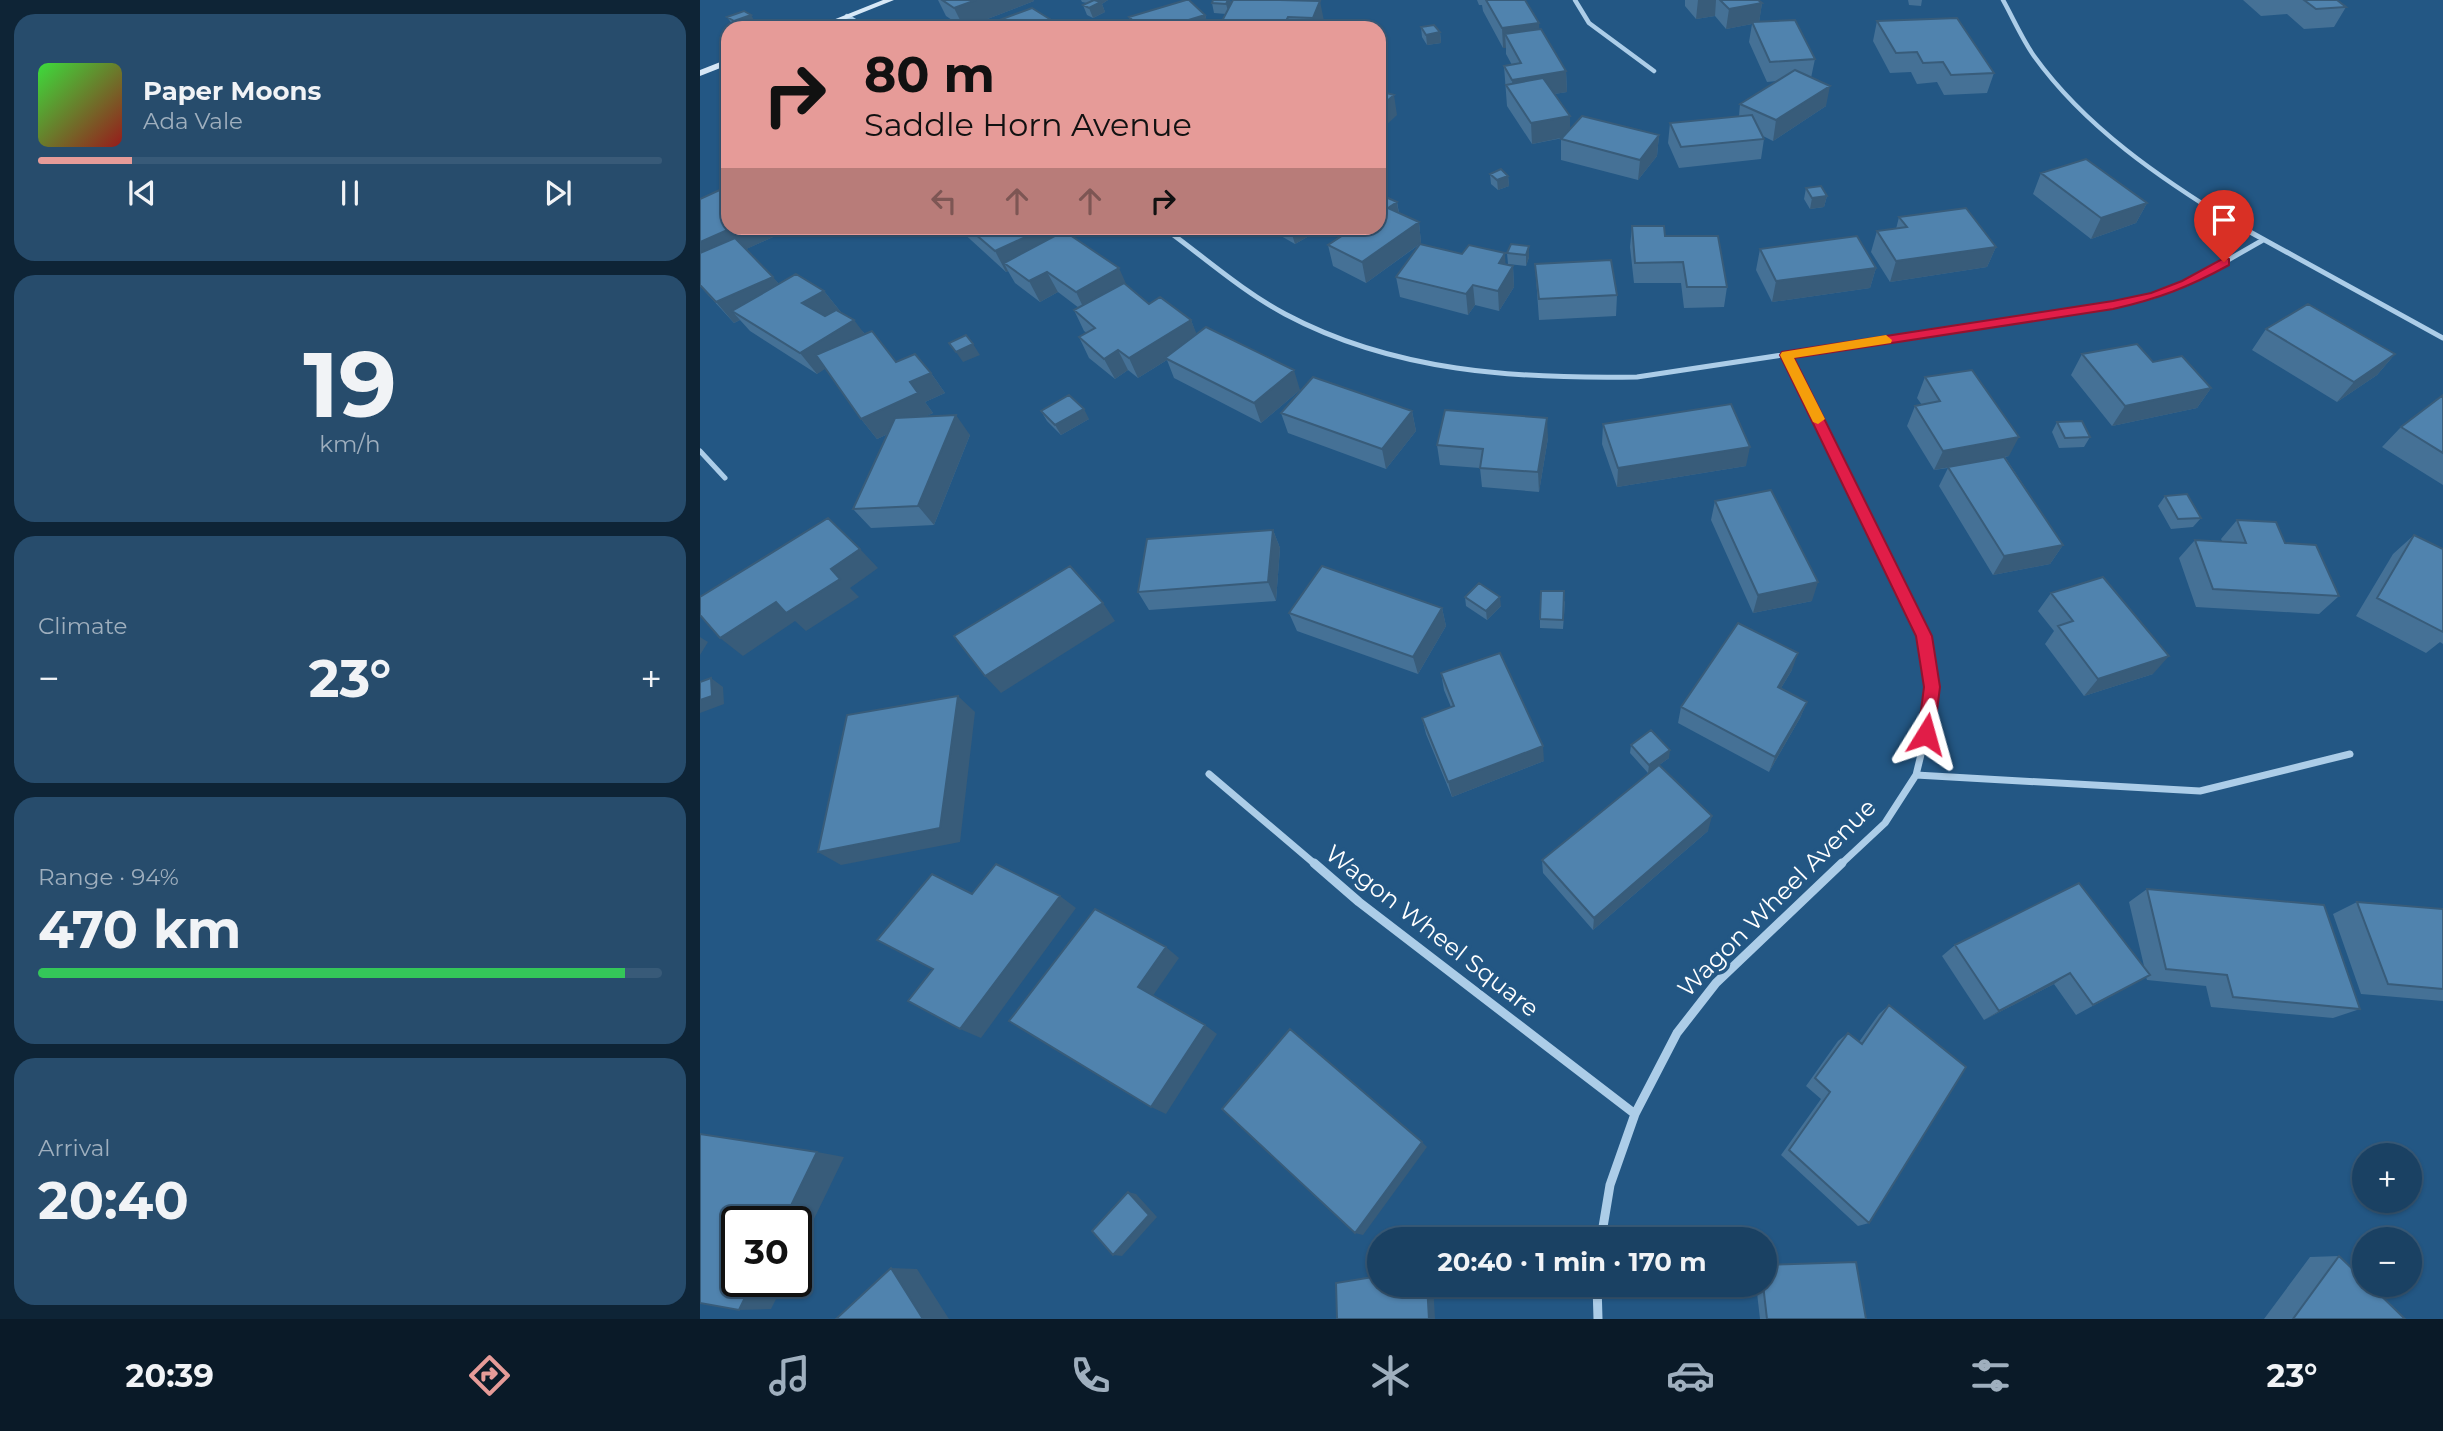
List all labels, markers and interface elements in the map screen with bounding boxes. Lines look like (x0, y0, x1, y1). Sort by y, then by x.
text: 80 m (864, 45, 995, 104)
icon: right (749, 49, 840, 140)
text: Paper Moons (143, 75, 321, 107)
text: Saddle Horn Avenue (864, 105, 1192, 144)
text: Ada Vale (143, 107, 243, 135)
icon: previous (123, 174, 161, 212)
icon: pause (331, 174, 369, 212)
icon: next (539, 174, 577, 212)
icon: left (925, 182, 963, 220)
icon: ahead (998, 182, 1036, 220)
icon: ahead (1071, 182, 1109, 220)
icon: right (1144, 182, 1182, 220)
pin (2194, 190, 2254, 262)
icon: arrive (2205, 201, 2243, 239)
text: 19 (303, 329, 397, 440)
text: km/h (319, 430, 381, 458)
text: Climate (38, 612, 127, 640)
text: 23° (309, 647, 391, 710)
text: − (38, 655, 60, 702)
text: + (640, 655, 662, 702)
position arrow (1889, 697, 1963, 771)
street label: Wagon Wheel Avenue (1672, 793, 1882, 1003)
street label: Wagon Wheel Square (1320, 838, 1545, 1023)
text: Range · 94% (38, 863, 179, 891)
text: 470 km (38, 898, 241, 961)
text: Arrival (38, 1134, 111, 1162)
map controls (2352, 1143, 2422, 1297)
button: + (2352, 1143, 2422, 1213)
text: 20:40 (38, 1169, 189, 1232)
speed limit sign: 30 (721, 1206, 812, 1297)
button: − (2352, 1227, 2422, 1297)
text: 20:40 · 1 min · 170 m (1437, 1246, 1707, 1278)
icon: directions (465, 1351, 514, 1400)
icon: music (765, 1351, 814, 1400)
icon: phone (1066, 1351, 1115, 1400)
icon: climate (1366, 1351, 1415, 1400)
icon: car (1666, 1351, 1715, 1400)
icon: filters (1966, 1351, 2015, 1400)
text: 20:39 (126, 1356, 214, 1395)
text: 23° (2267, 1356, 2317, 1395)

